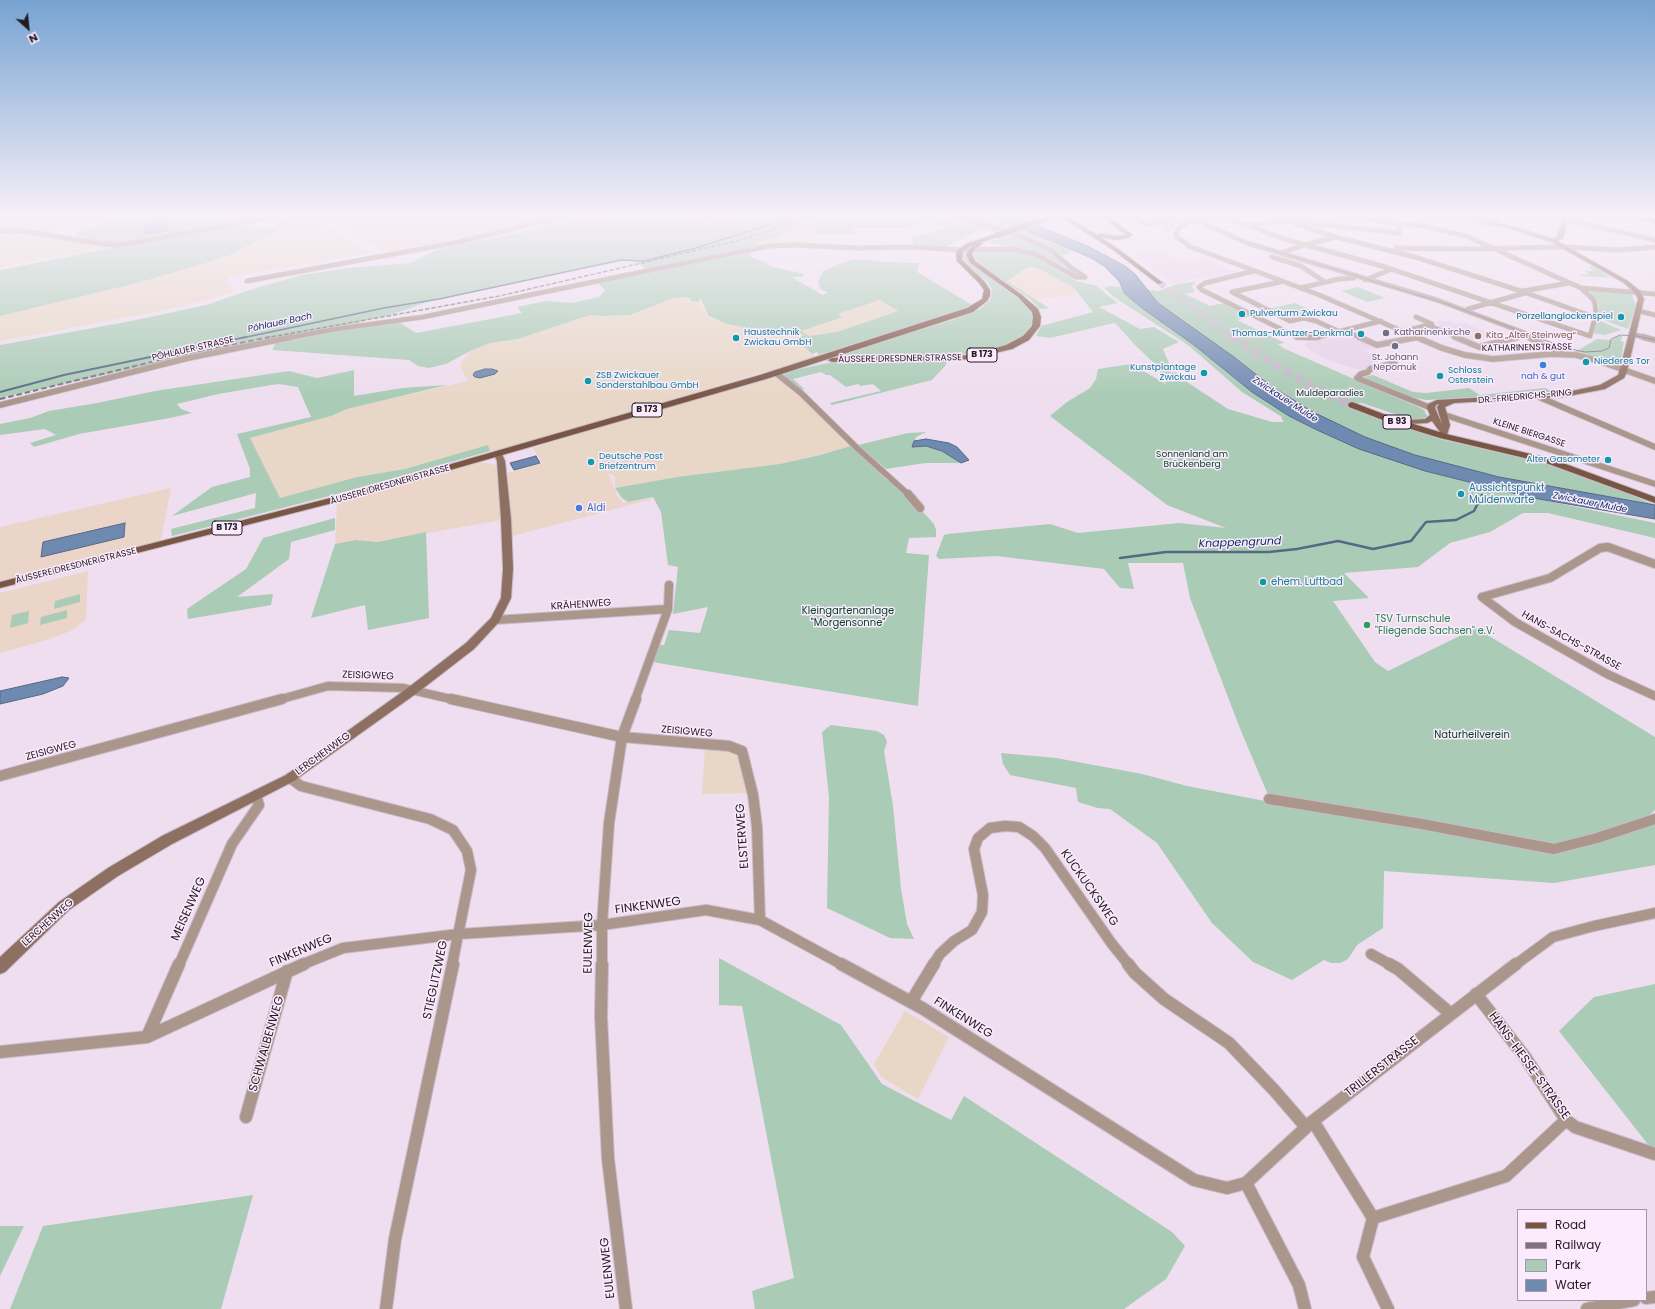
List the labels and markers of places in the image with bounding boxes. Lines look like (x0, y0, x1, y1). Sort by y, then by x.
marker: Pulverturm Zwickau (1237, 309, 1247, 319)
place label: Pulverturm Zwickau (1250, 309, 1338, 319)
place label: Porzellanglockenspiel (1516, 312, 1613, 322)
marker: Porzellanglockenspiel (1616, 312, 1626, 322)
place label: Haustechnik Zwickau GmbH (744, 328, 811, 349)
marker: Katharinenkirche (1381, 328, 1391, 338)
place label: Katharinenkirche (1394, 328, 1470, 338)
place label: Thomas-Müntzer-Denkmal (1231, 329, 1353, 339)
marker: Thomas-Müntzer-Denkmal (1356, 329, 1366, 339)
marker: Kita „Alter Steinweg“ (1473, 331, 1483, 341)
place label: Kita „Alter Steinweg“ (1486, 331, 1576, 341)
marker: Haustechnik Zwickau GmbH (731, 333, 741, 343)
marker: St. Johann Nepomuk (1390, 341, 1400, 351)
place label: St. Johann Nepomuk (1372, 353, 1418, 374)
marker: Niederes Tor (1581, 357, 1591, 367)
place label: Niederes Tor (1594, 357, 1650, 367)
marker: nah & gut (1538, 360, 1548, 370)
place label: Kunstplantage Zwickau (1130, 363, 1196, 384)
place label: Schloss Osterstein (1448, 366, 1494, 387)
marker: Kunstplantage Zwickau (1199, 368, 1209, 378)
place label: ZSB Zwickauer Sonderstahlbau GmbH (596, 371, 699, 392)
marker: Schloss Osterstein (1435, 371, 1445, 381)
place label: nah & gut (1521, 372, 1565, 382)
marker: ZSB Zwickauer Sonderstahlbau GmbH (583, 376, 593, 386)
place label: Deutsche Post Briefzentrum (599, 452, 663, 473)
place label: Alter Gasometer (1526, 455, 1600, 465)
marker: Alter Gasometer (1603, 455, 1613, 465)
marker: Deutsche Post Briefzentrum (586, 457, 596, 467)
place label: Aussichtspunkt Muldenwarte (1469, 482, 1545, 506)
marker: Aussichtspunkt Muldenwarte (1456, 489, 1466, 499)
place label: Aldi (587, 502, 605, 514)
marker: Aldi (574, 503, 584, 513)
place label: ehem. Luftbad (1271, 576, 1343, 588)
marker: ehem. Luftbad (1258, 577, 1268, 587)
place label: TSV Turnschule "Fliegende Sachsen" e.V. (1375, 613, 1495, 636)
marker: TSV Turnschule "Fliegende Sachsen" e.V. (1362, 620, 1372, 630)

